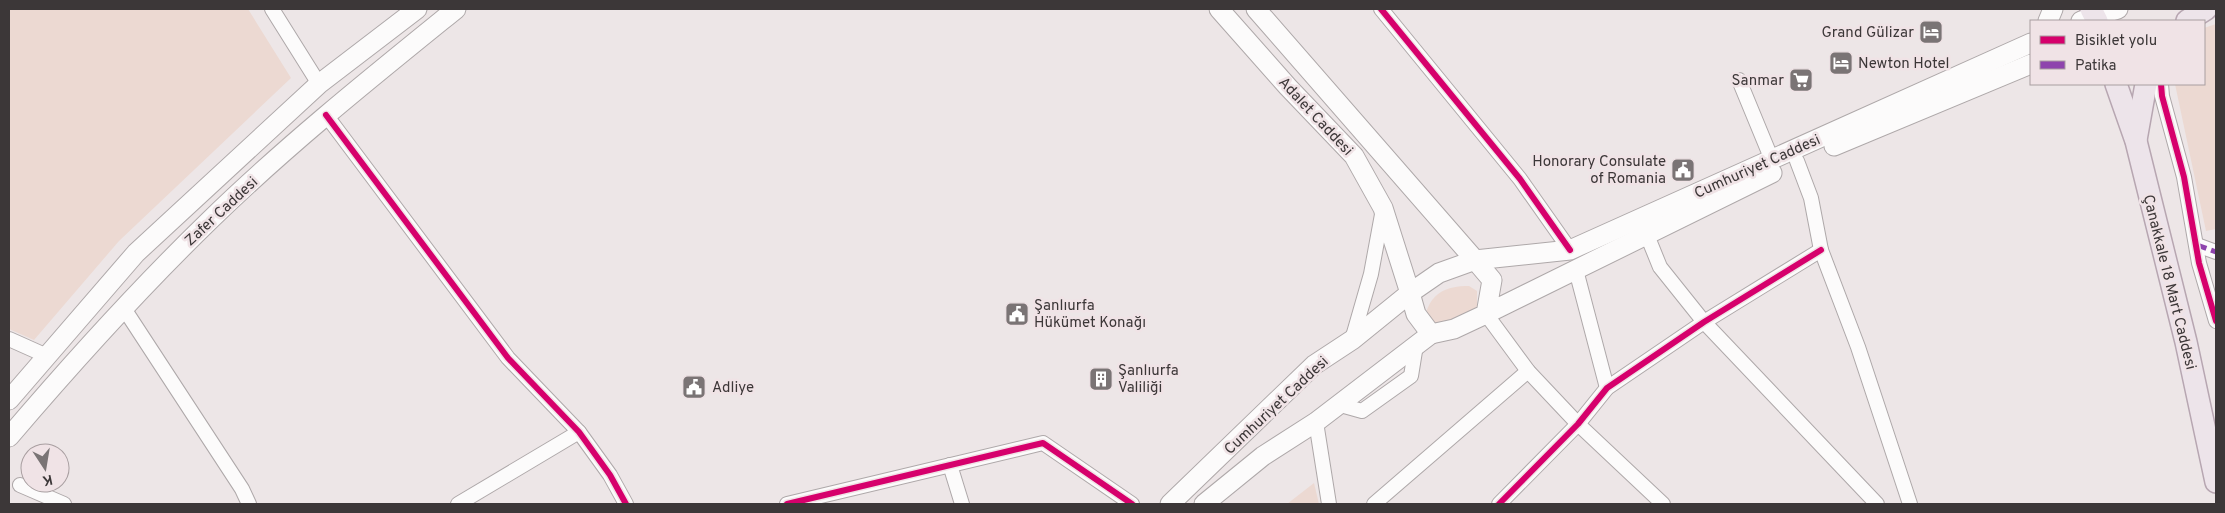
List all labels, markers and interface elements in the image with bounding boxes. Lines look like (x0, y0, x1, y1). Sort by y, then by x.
hotel icon: Grand Gülizar (1918, 19, 1944, 45)
legend (2030, 20, 2205, 85)
place label: Grand Gülizar (1821, 24, 1914, 43)
text: Bisiklet yolu (2075, 32, 2157, 51)
hotel icon: Newton Hotel (1828, 50, 1854, 76)
place label: Newton Hotel (1858, 55, 1950, 74)
text: Patika (2075, 57, 2116, 76)
supermarket icon: Sanmar (1788, 67, 1814, 93)
place label: Sanmar (1732, 72, 1784, 91)
street label: Adalet Caddesi (1274, 74, 1356, 160)
street label: Cumhuriyet Caddesi (1692, 131, 1824, 204)
place label: Honorary Consulate of Romania (1532, 153, 1666, 189)
public building icon: Honorary Consulate of Romania (1670, 157, 1696, 183)
street label: Zafer Caddesi (181, 173, 263, 251)
street label: Çanakkale 18 Mart Caddesi (2138, 193, 2200, 372)
place label: Şanlıurfa Hükümet Konağı (1034, 297, 1146, 333)
public building icon: Şanlıurfa Hükümet Konağı (1004, 301, 1030, 327)
street label: Cumhuriyet Caddesi (1221, 353, 1333, 459)
place label: Şanlıurfa Valiliği (1118, 362, 1179, 398)
building icon: Şanlıurfa Valiliği (1088, 366, 1114, 392)
public building icon: Adliye (681, 374, 707, 400)
place label: Adliye (712, 379, 754, 398)
north arrow (20, 443, 70, 493)
text: K (41, 470, 54, 489)

